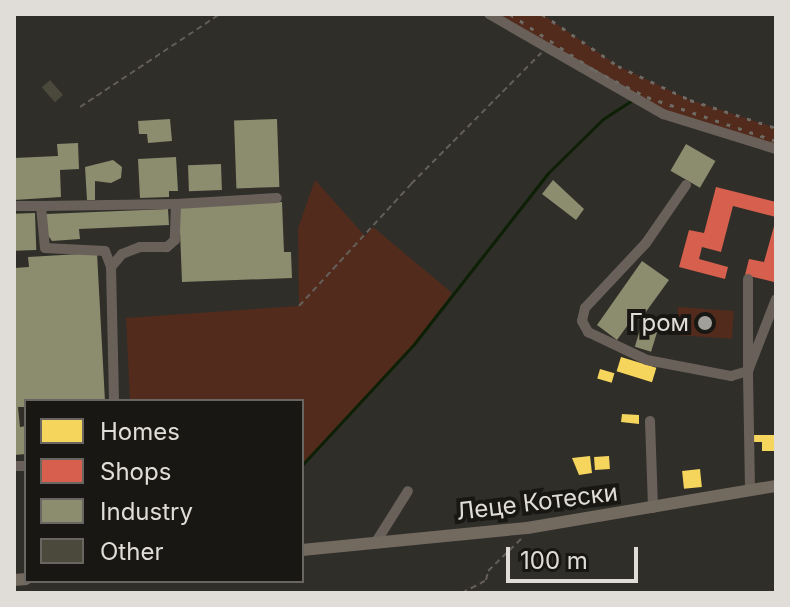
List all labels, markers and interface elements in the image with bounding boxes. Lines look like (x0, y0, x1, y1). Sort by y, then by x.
place label: Гром (629, 309, 689, 337)
marker: Гром (696, 314, 714, 332)
legend (24, 399, 304, 583)
text: Homes (100, 417, 180, 446)
text: Shops (100, 457, 171, 486)
street label: Леце Котески (455, 478, 619, 526)
text: Industry (100, 497, 193, 526)
scale bar (510, 531, 642, 581)
text: Other (100, 537, 163, 566)
text: 100 m (520, 546, 588, 575)

